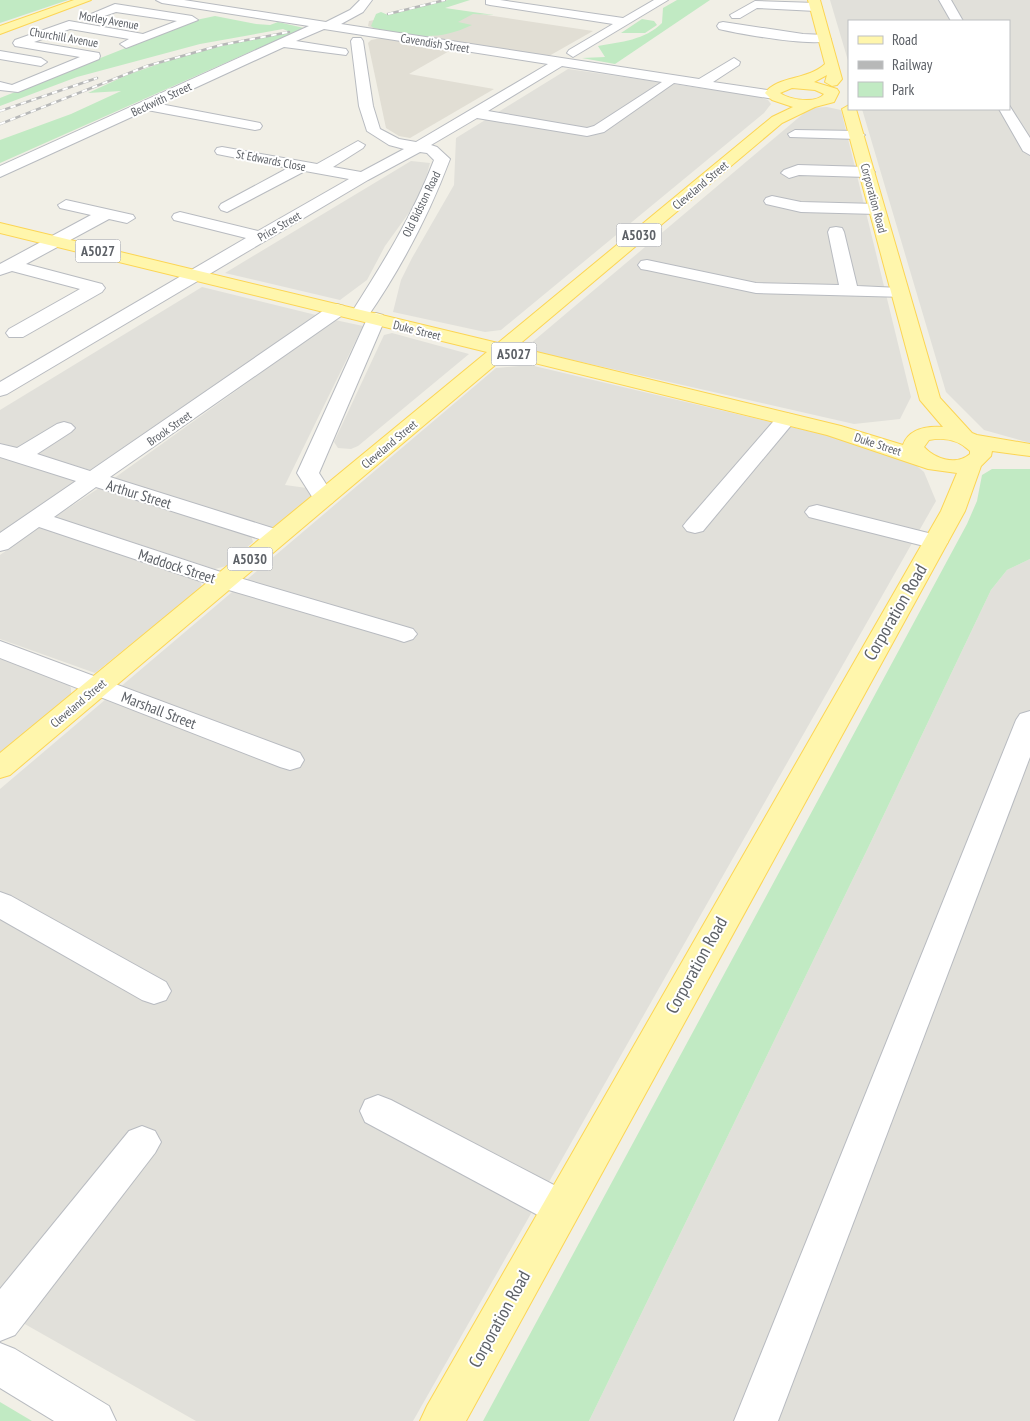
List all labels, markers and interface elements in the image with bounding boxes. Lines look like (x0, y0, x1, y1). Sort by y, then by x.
street label: Morley Avenue (78, 7, 140, 33)
legend (848, 20, 1010, 110)
street label: Churchill Avenue (28, 24, 100, 50)
street label: Cavendish Street (399, 30, 471, 56)
text: Road (892, 30, 918, 49)
text: Railway (892, 55, 933, 74)
street label: Beckwith Street (128, 78, 194, 120)
text: Park (892, 80, 914, 99)
street label: St Edwards Close (235, 146, 307, 174)
street label: Cleveland Street (669, 157, 731, 213)
street label: Corporation Road (858, 162, 890, 234)
street label: Old Bidston Road (399, 169, 443, 239)
street label: Price Street (255, 207, 304, 244)
road number: A5030 (616, 224, 662, 246)
road number: A5027 (76, 240, 120, 262)
street label: Duke Street (392, 317, 443, 343)
road number: A5027 (492, 342, 536, 366)
street label: Brook Street (144, 407, 195, 449)
street label: Cleveland Street (358, 416, 420, 472)
street label: Duke Street (853, 429, 904, 459)
street label: Arthur Street (104, 475, 174, 513)
street label: Maddock Street (136, 545, 218, 587)
road number: A5030 (228, 548, 272, 570)
street label: Corporation Road (858, 560, 932, 664)
street label: Cleveland Street (47, 675, 109, 731)
street label: Marshall Street (119, 687, 199, 733)
street label: Corporation Road (660, 913, 732, 1017)
street label: Corporation Road (463, 1267, 535, 1371)

